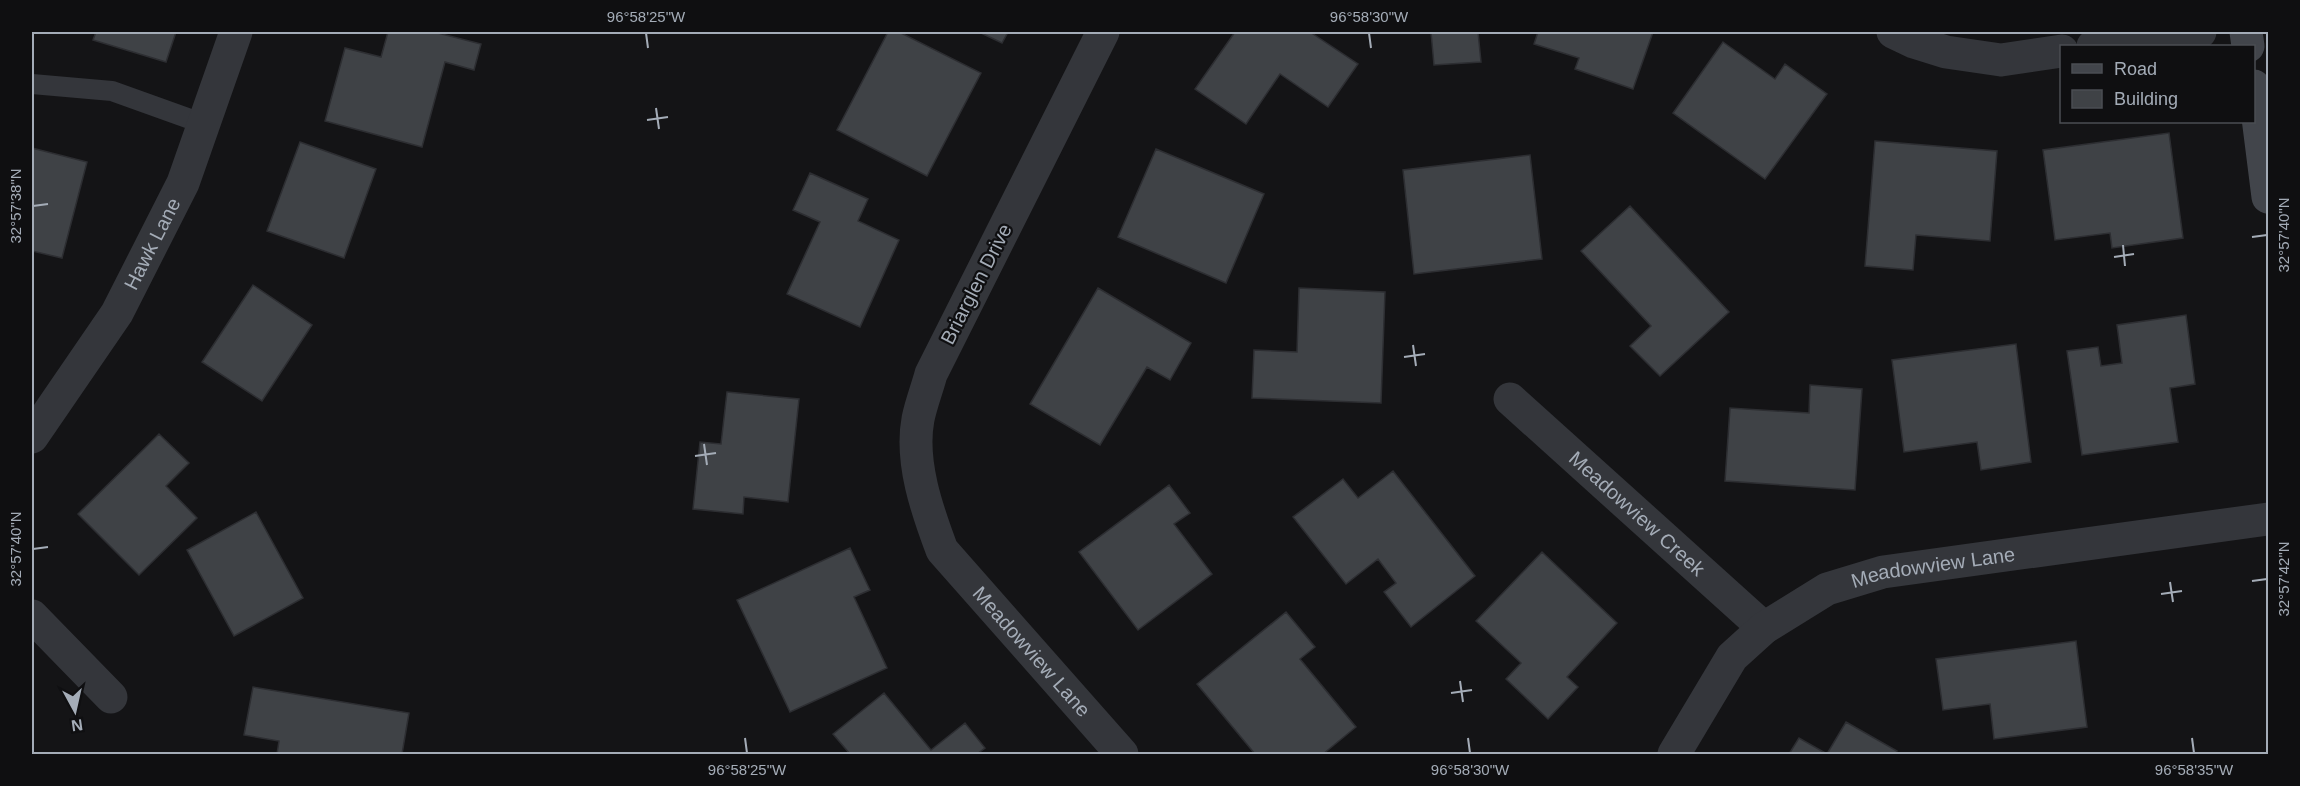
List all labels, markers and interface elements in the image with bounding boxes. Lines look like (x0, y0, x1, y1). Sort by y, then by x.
text: 96°58'25"W (607, 8, 686, 25)
text: 96°58'30"W (1330, 8, 1409, 25)
legend (2060, 45, 2255, 123)
text: Road (2114, 59, 2157, 79)
text: Building (2114, 89, 2178, 109)
text: 32°57'38"N (7, 168, 24, 244)
street label: Hawk Lane (120, 194, 185, 293)
text: 32°57'40"N (2275, 197, 2292, 273)
street label: Briarglen Drive (936, 220, 1016, 348)
street label: Meadowview Creek (1565, 447, 1710, 581)
text: 32°57'40"N (7, 511, 24, 587)
text: 32°57'42"N (2275, 541, 2292, 617)
street label: Meadowview Lane (1849, 543, 2016, 592)
street label: Meadowview Lane (969, 582, 1095, 721)
north arrow (45, 681, 105, 741)
text: N (70, 716, 84, 735)
text: 96°58'25"W (708, 761, 787, 778)
text: 96°58'30"W (1431, 761, 1510, 778)
text: 96°58'35"W (2155, 761, 2234, 778)

